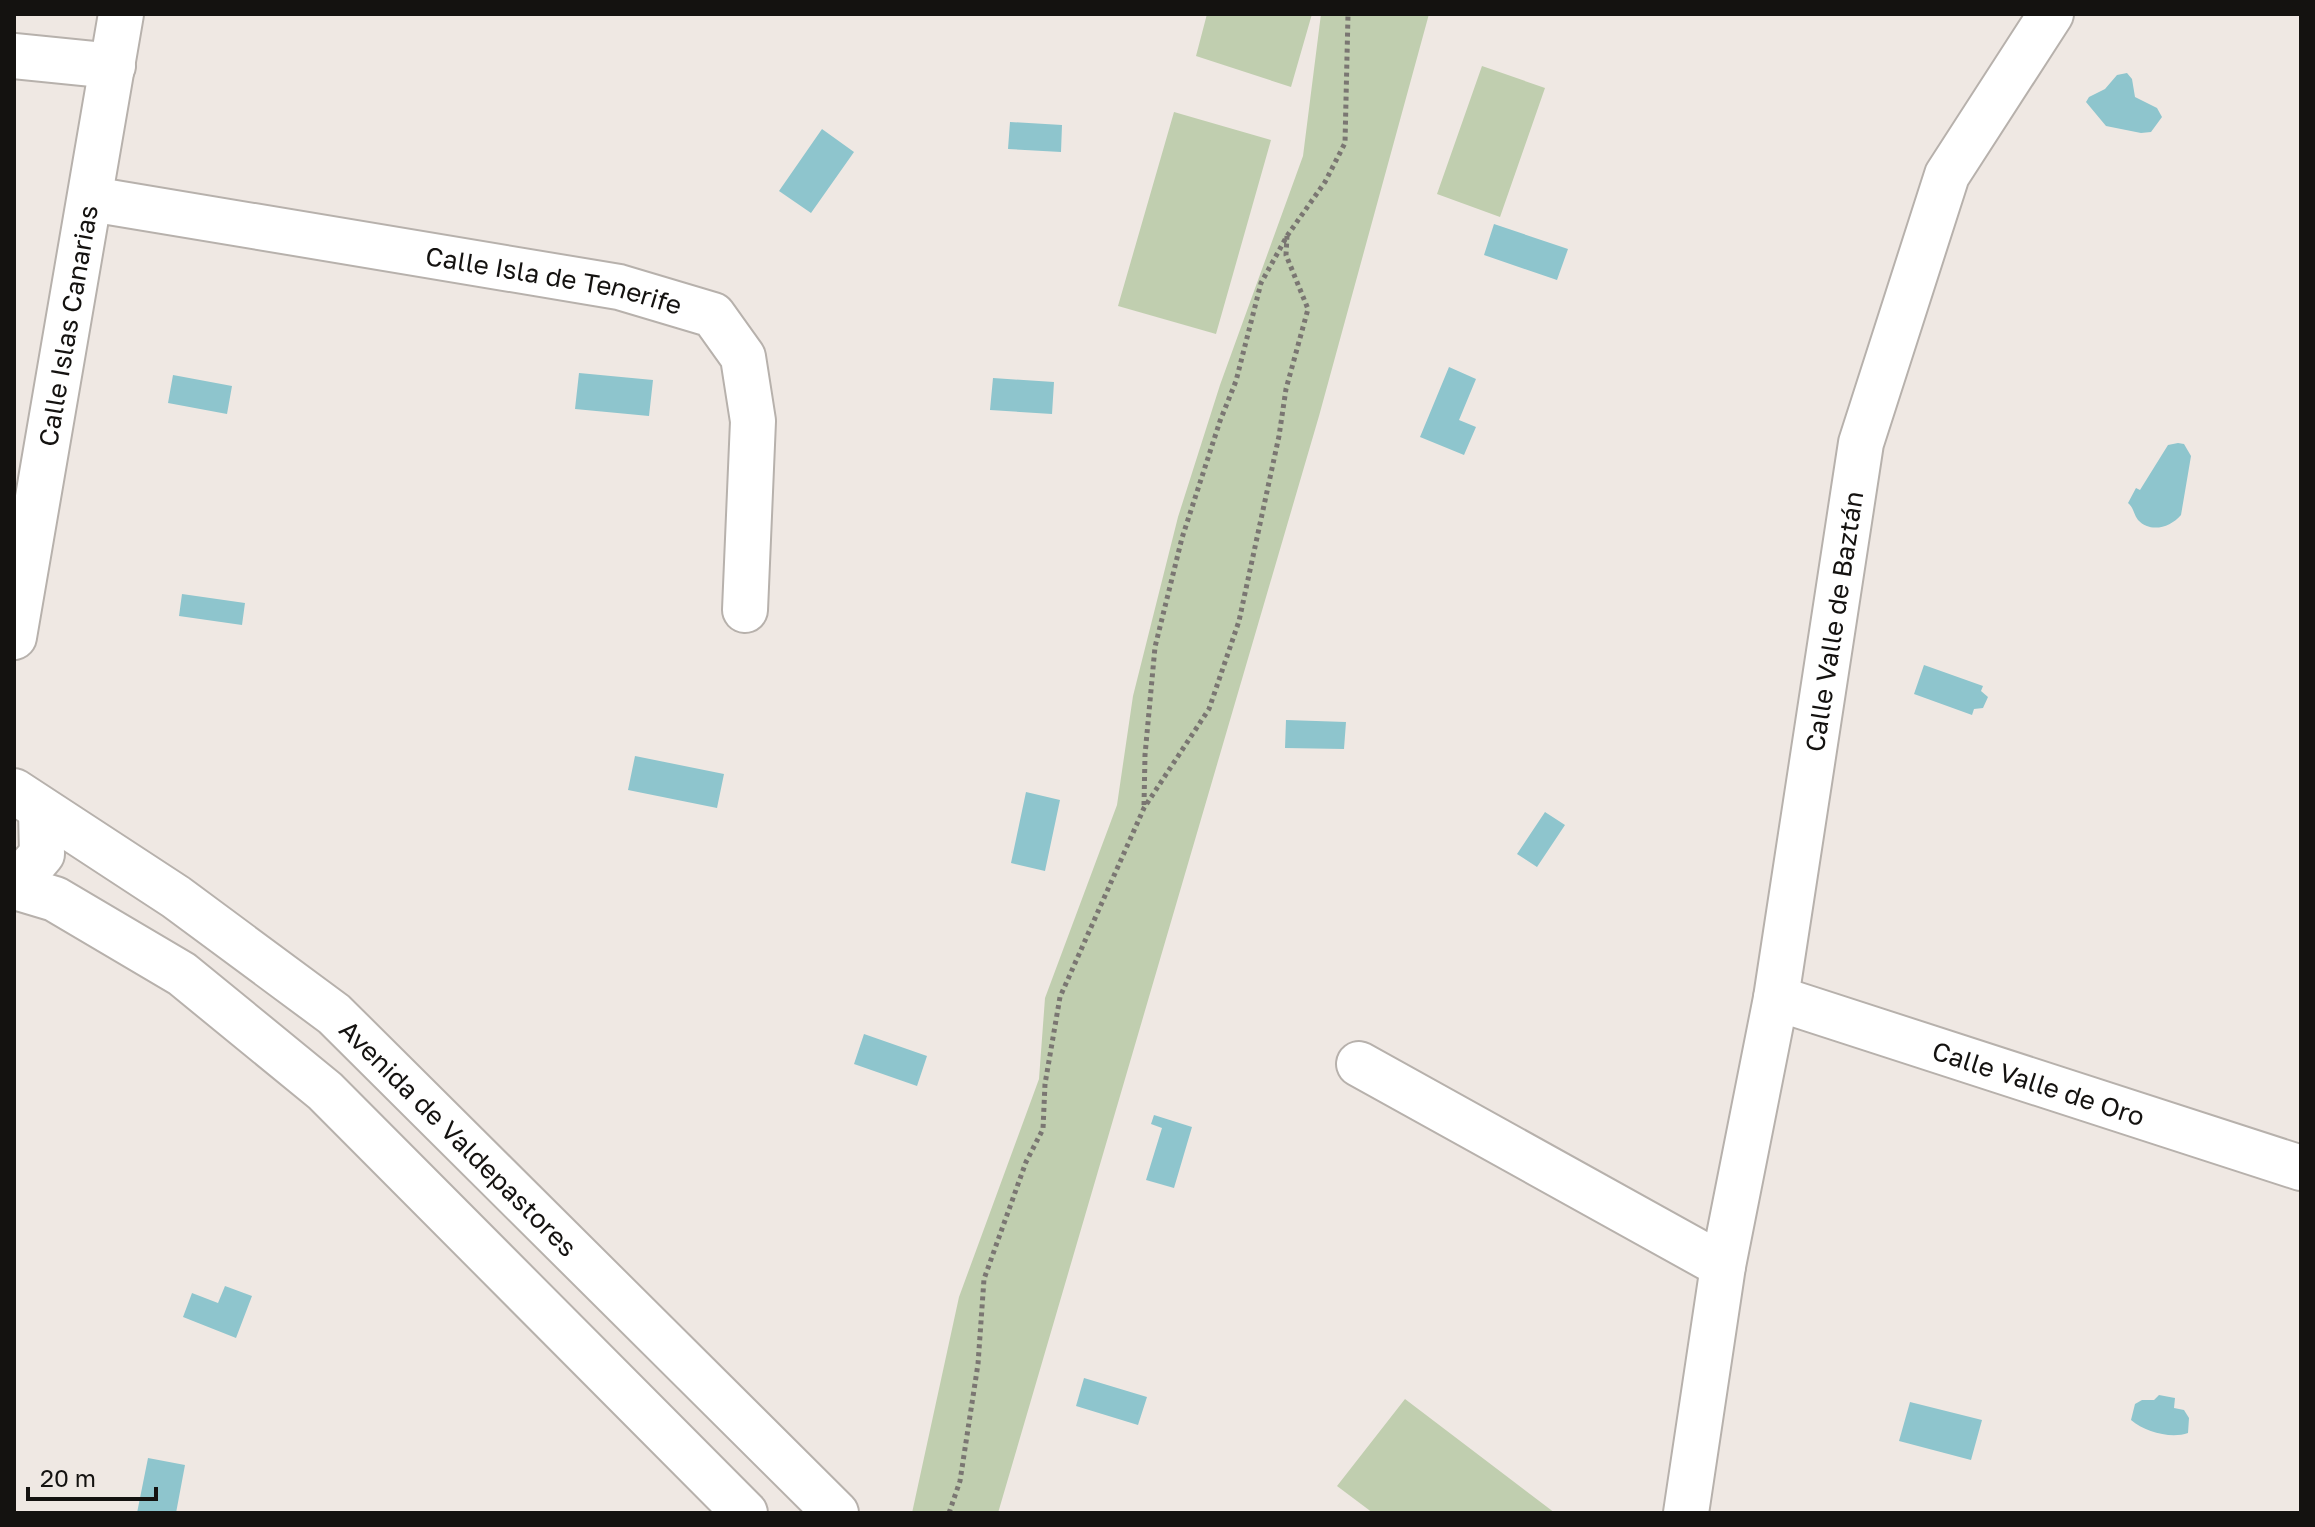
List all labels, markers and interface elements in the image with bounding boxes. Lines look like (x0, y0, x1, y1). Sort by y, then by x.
street label: Calle Islas Canarias (32, 203, 103, 449)
street label: Calle Isla de Tenerife (423, 240, 686, 320)
street label: Calle Valle de Baztán (1798, 489, 1869, 754)
street label: Avenida de Valdepastores (334, 1014, 584, 1262)
street label: Calle Valle de Oro (1929, 1034, 2149, 1132)
scale bar (28, 1451, 156, 1501)
text: 20 m (40, 1463, 96, 1492)

